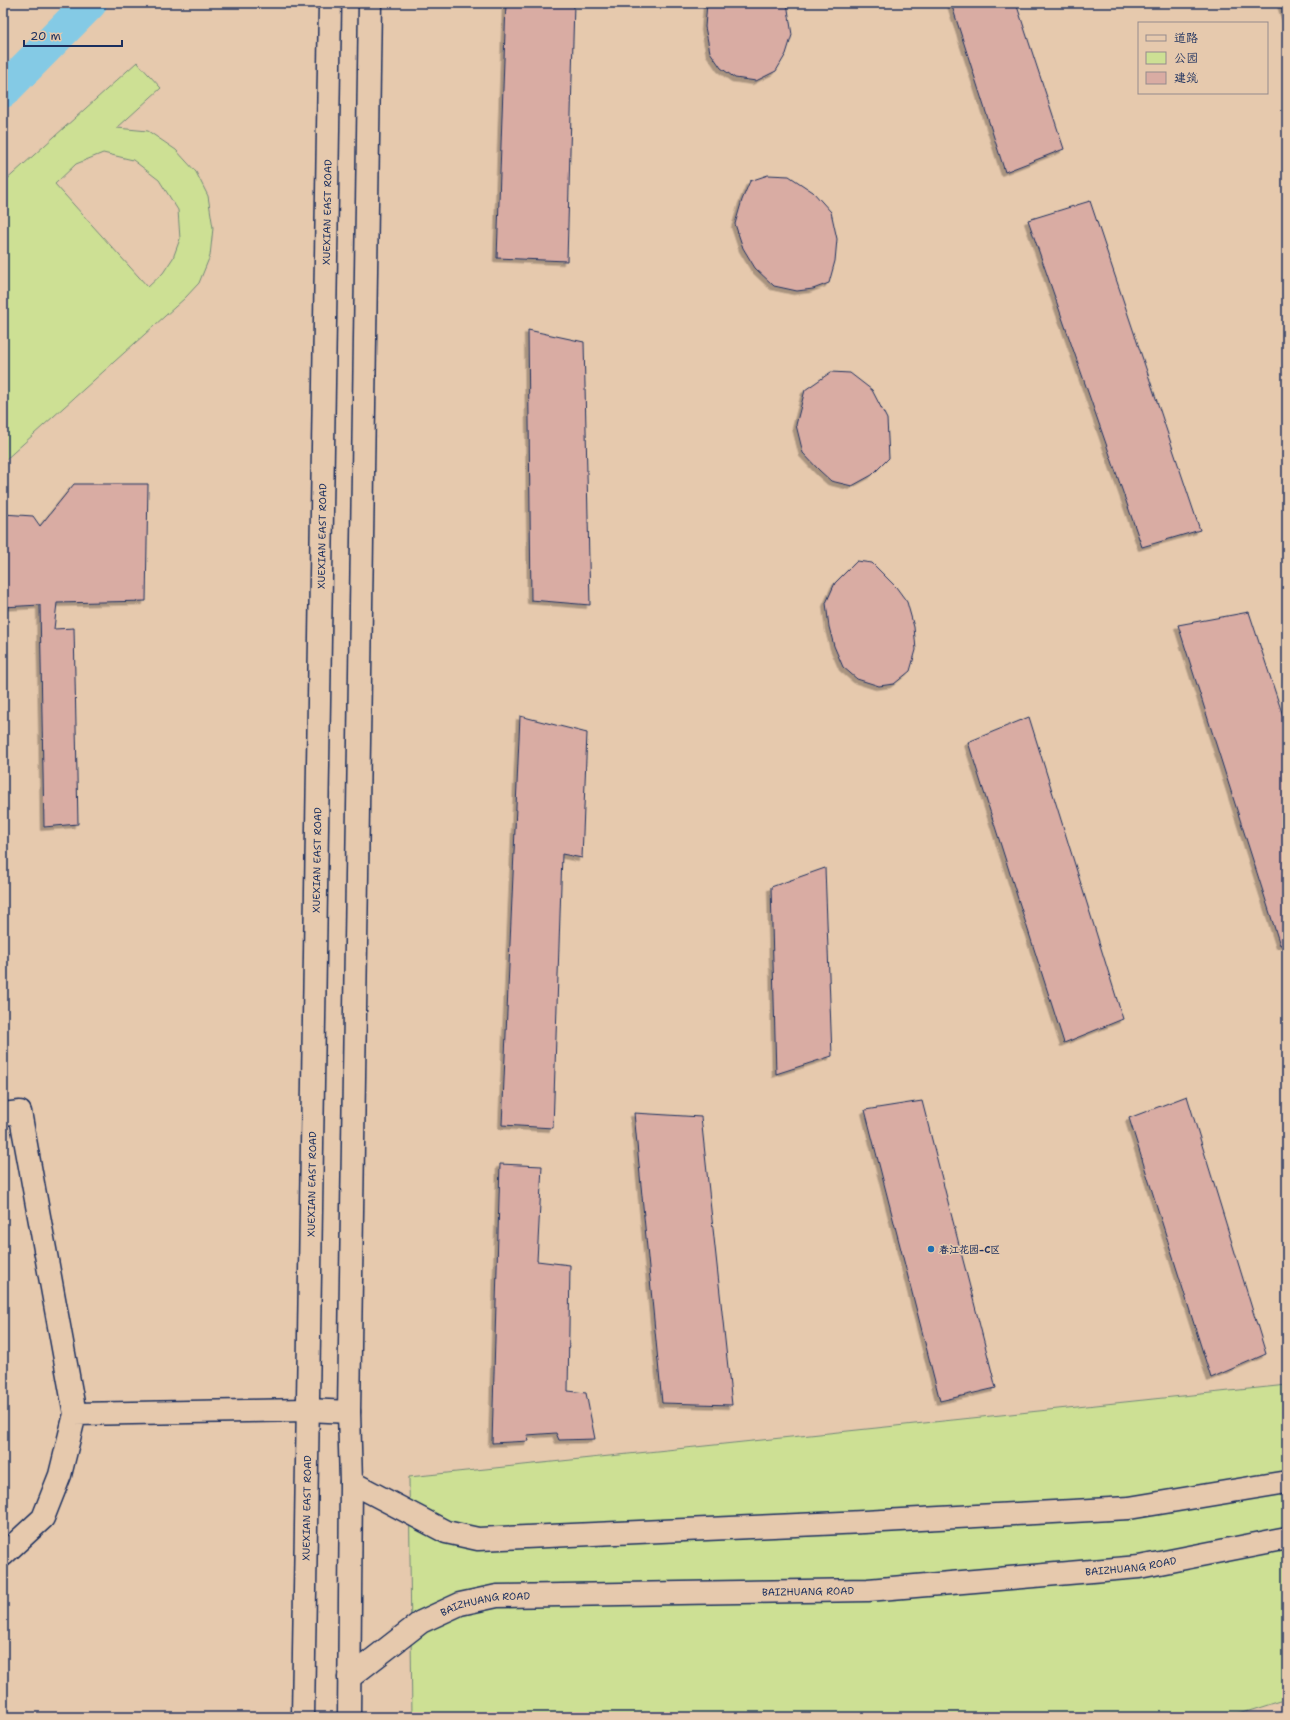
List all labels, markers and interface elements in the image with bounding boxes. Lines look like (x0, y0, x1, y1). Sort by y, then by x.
scale bar (24, 22, 122, 48)
legend (1138, 22, 1268, 94)
text: 20 m (30, 28, 61, 44)
text: 道路 (1174, 30, 1198, 46)
text: 公园 (1174, 50, 1198, 66)
text: 建筑 (1174, 70, 1198, 86)
street label: XUEXIAN EAST ROAD (319, 159, 334, 265)
street label: XUEXIAN EAST ROAD (314, 483, 329, 589)
street label: XUEXIAN EAST ROAD (309, 807, 324, 913)
street label: XUEXIAN EAST ROAD (304, 1131, 319, 1237)
place label: 春江花园-C区 (939, 1243, 1000, 1256)
marker: 春江花园-C区 (926, 1244, 936, 1254)
street label: XUEXIAN EAST ROAD (299, 1455, 314, 1561)
street label: BAIZHUANG ROAD (1085, 1553, 1178, 1578)
street label: BAIZHUANG ROAD (762, 1584, 854, 1598)
street label: BAIZHUANG ROAD (438, 1589, 531, 1619)

